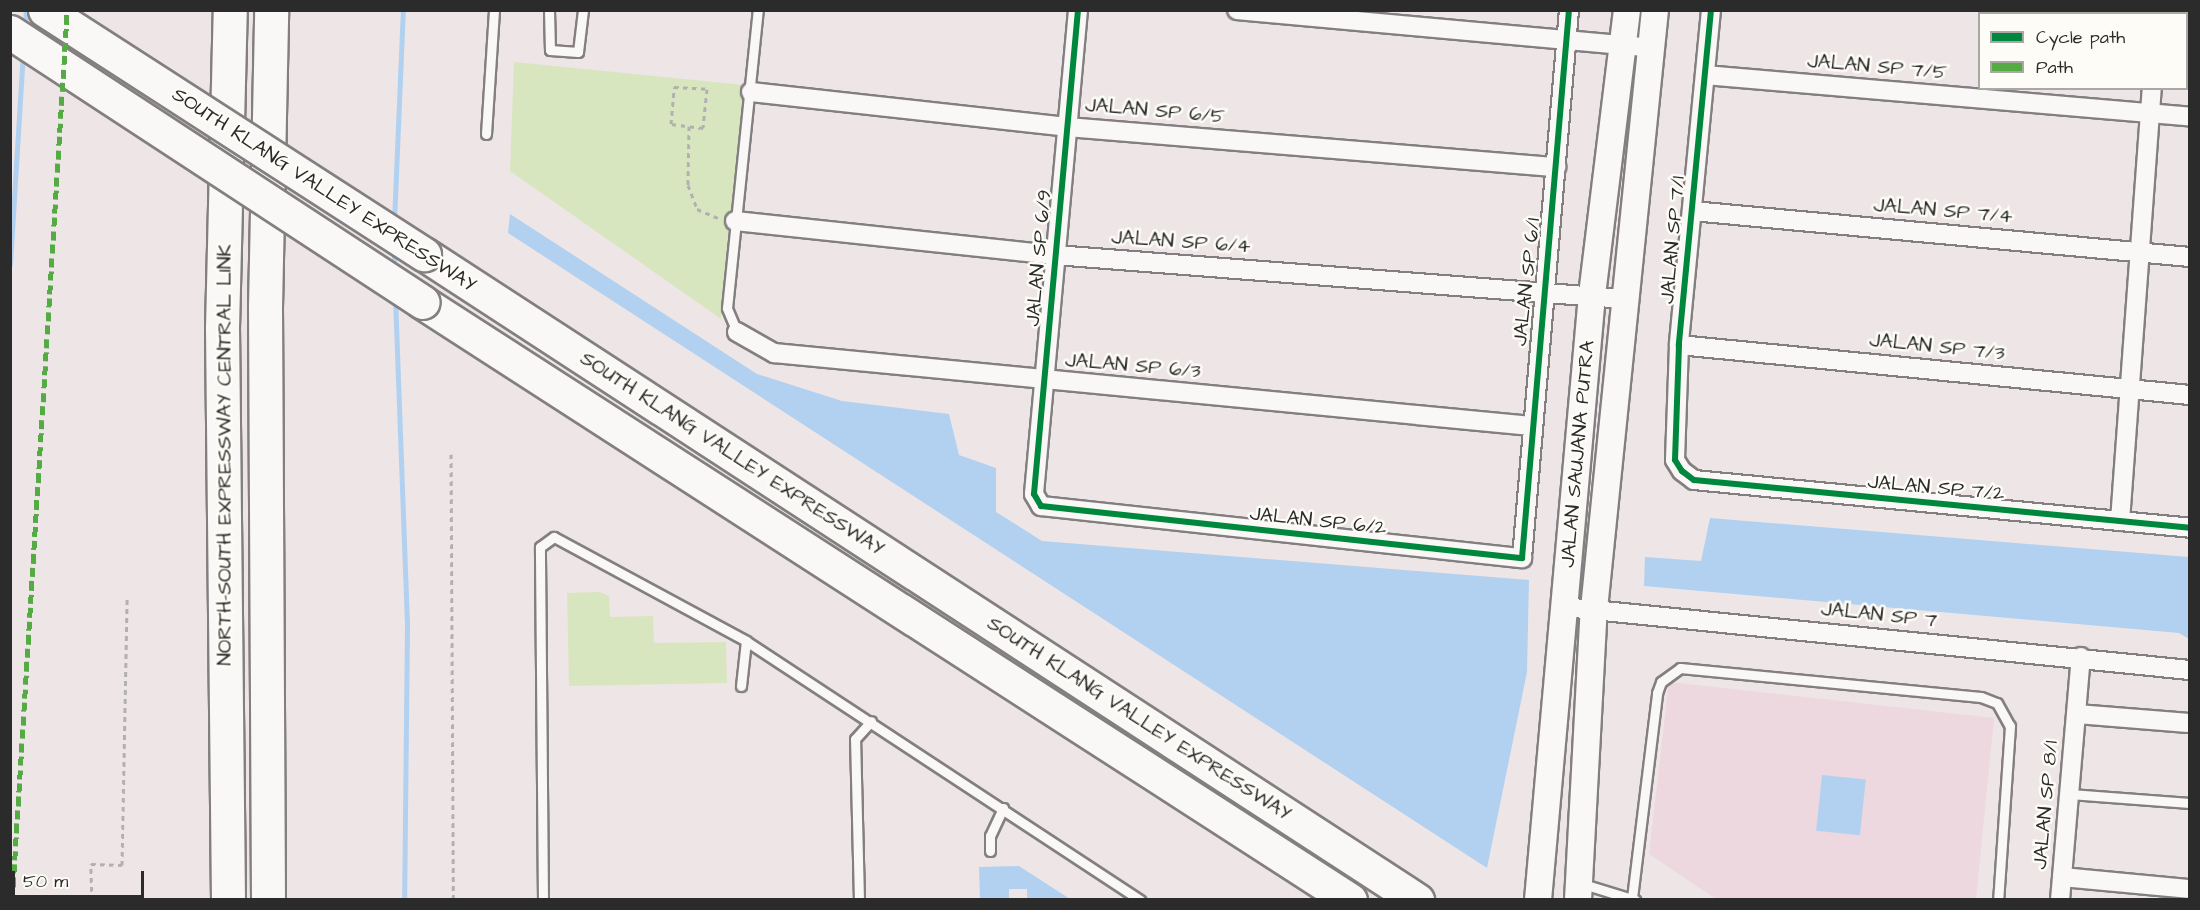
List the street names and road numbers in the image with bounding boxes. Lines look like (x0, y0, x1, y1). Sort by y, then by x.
street label: JALAN SP 7/5 (1806, 49, 1948, 85)
street label: SOUTH KLANG VALLEY EXPRESSWAY (168, 83, 480, 297)
street label: JALAN SP 6/5 (1084, 93, 1226, 129)
street label: JALAN SP 7/1 (1655, 175, 1691, 305)
street label: JALAN SP 6/9 (1021, 189, 1057, 327)
street label: JALAN SP 7/4 (1873, 193, 2013, 229)
street label: JALAN SP 6/1 (1508, 217, 1546, 347)
street label: JALAN SP 6/4 (1111, 225, 1251, 259)
street label: NORTH–SOUTH EXPRESSWAY CENTRAL LINK (213, 244, 237, 666)
street label: JALAN SP 7/3 (1868, 328, 2006, 366)
street label: JALAN SAUJANA PUTRA (1556, 340, 1600, 568)
street label: SOUTH KLANG VALLEY EXPRESSWAY (576, 347, 888, 561)
street label: JALAN SP 6/3 (1064, 348, 1202, 384)
street label: JALAN SP 7/2 (1867, 470, 2005, 506)
street label: JALAN SP 6/2 (1248, 502, 1388, 540)
street label: JALAN SP 7 (1820, 597, 1938, 633)
street label: SOUTH KLANG VALLEY EXPRESSWAY (983, 612, 1295, 826)
street label: JALAN SP 8/1 (2028, 740, 2064, 870)

